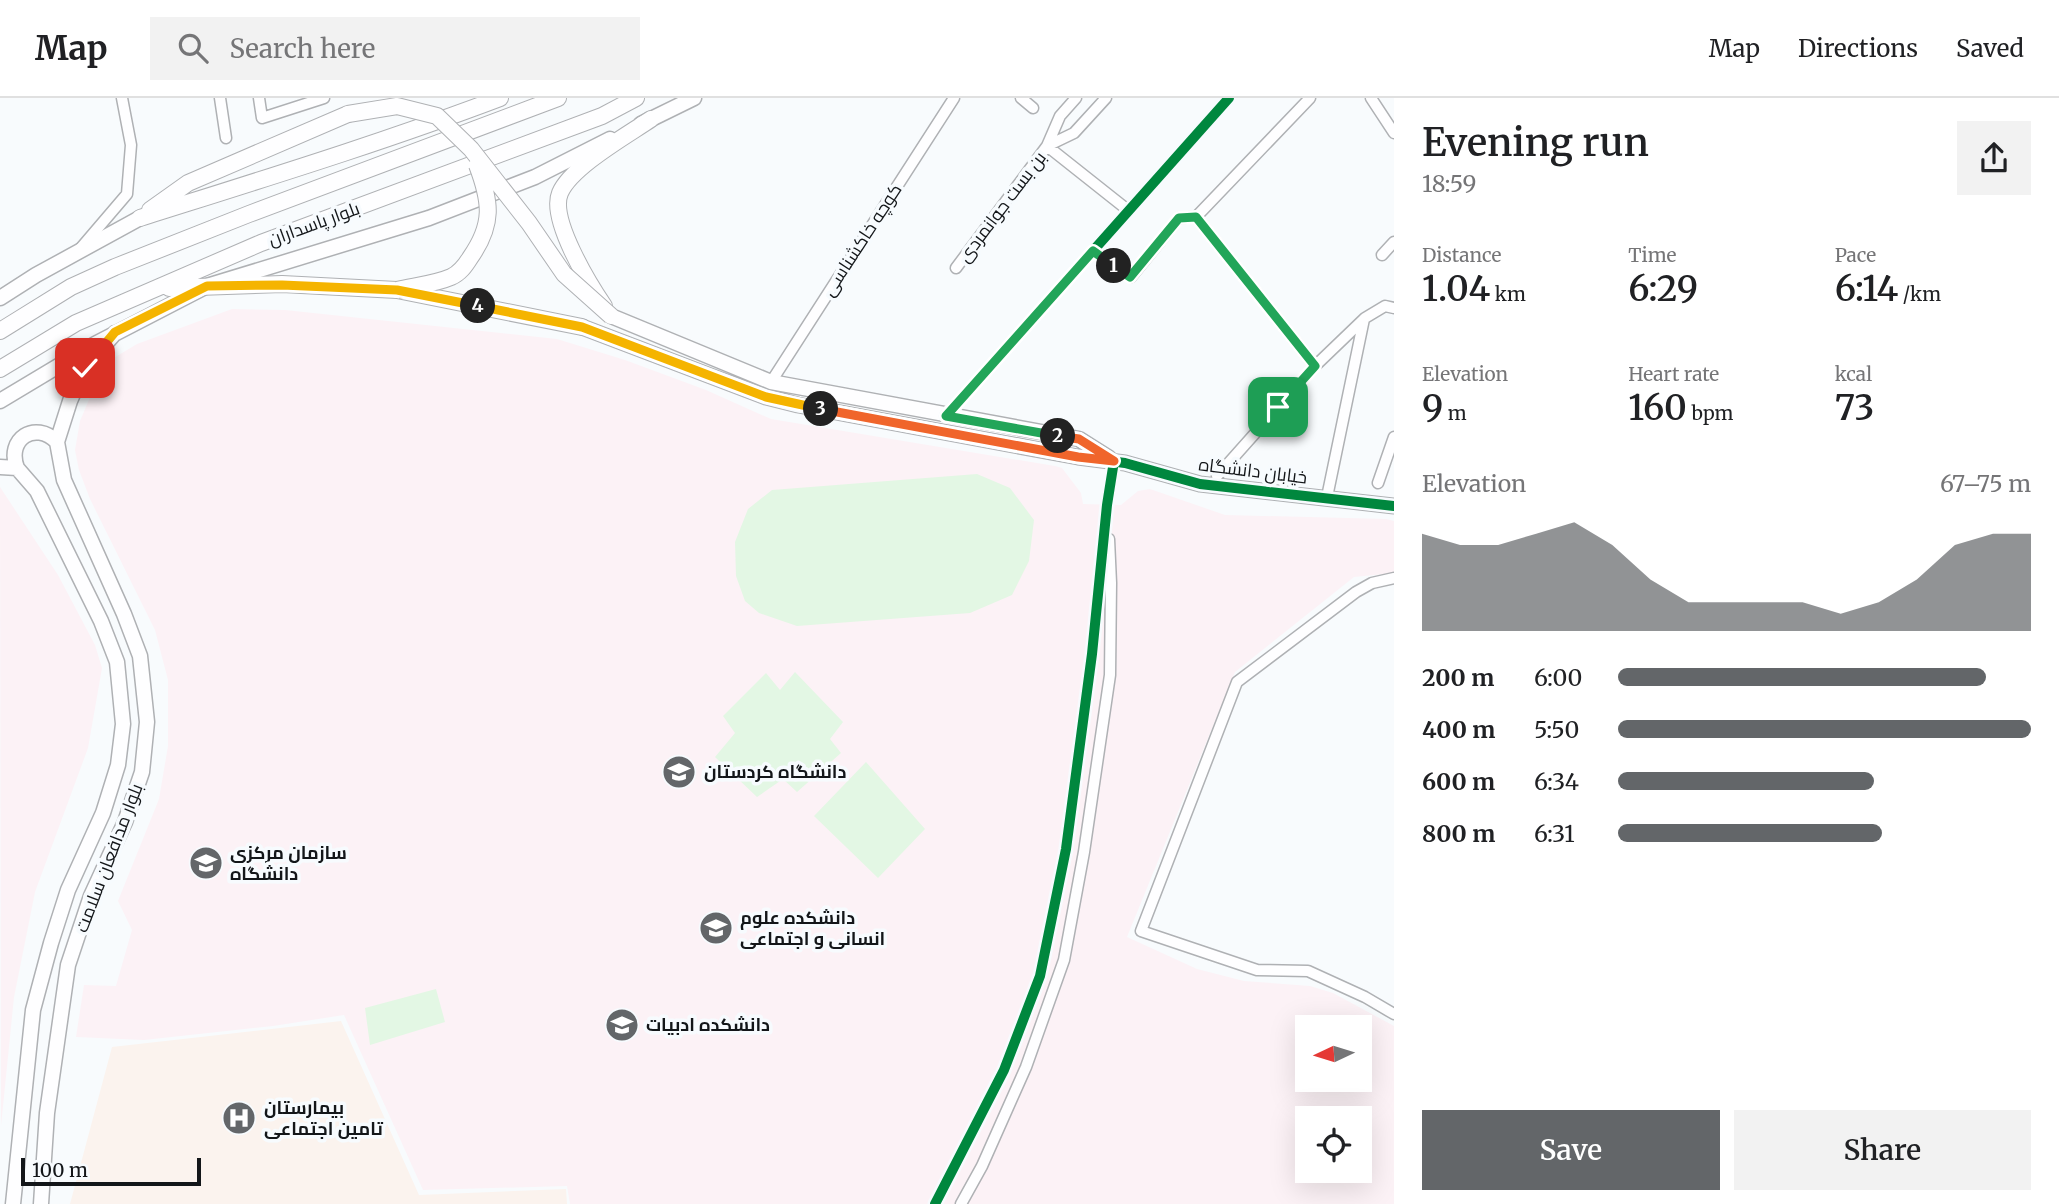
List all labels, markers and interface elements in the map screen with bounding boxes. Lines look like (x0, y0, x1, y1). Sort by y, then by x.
search box (150, 17, 640, 80)
text: Map (35, 28, 108, 69)
icon: search (174, 29, 212, 67)
text: Search here (230, 32, 375, 65)
text: Map (1709, 33, 1760, 64)
text: Directions (1798, 33, 1918, 64)
text: Saved (1956, 33, 2024, 64)
text: Evening run (1422, 119, 1649, 166)
button: share (1957, 121, 2031, 195)
street label: بن بست جوانمردی (952, 147, 1051, 267)
text: 18:59 (1422, 169, 1476, 198)
street label: کوچه خاکشناسی (817, 179, 907, 301)
street label: بلوار پاسداران (265, 196, 363, 252)
text: Distance (1422, 243, 1501, 267)
text: Time (1628, 243, 1677, 267)
text: Pace (1835, 243, 1876, 267)
pin: 1 (1096, 248, 1132, 284)
text: 1 (1109, 253, 1118, 277)
text: 1.04 (1422, 267, 1490, 311)
text: 6:29 (1628, 267, 1698, 311)
text: 6:14 (1835, 267, 1898, 311)
text: km (1490, 282, 1526, 306)
text: /km (1898, 282, 1941, 306)
pin: 4 (461, 288, 496, 324)
text: 4 (471, 293, 484, 317)
pin (55, 338, 115, 398)
icon: check (66, 349, 104, 387)
text: Elevation (1422, 362, 1508, 386)
text: Heart rate (1628, 362, 1719, 386)
text: kcal (1835, 362, 1872, 386)
pin (1248, 377, 1308, 437)
text: 9 (1422, 386, 1443, 430)
text: 160 (1628, 386, 1687, 430)
text: 73 (1835, 386, 1874, 430)
icon: arrive (1259, 388, 1297, 426)
pin: 3 (804, 392, 838, 426)
text: 3 (815, 396, 826, 420)
text: m (1443, 401, 1467, 425)
text: bpm (1687, 401, 1733, 425)
pin: 2 (1040, 418, 1076, 454)
text: 2 (1052, 423, 1063, 447)
street label: خیابان دانشگاه (1197, 452, 1309, 489)
text: Elevation (1422, 469, 1526, 498)
text: 67–75 m (1940, 469, 2031, 498)
text: 200 m (1422, 663, 1494, 692)
text: 6:00 (1534, 663, 1582, 692)
text: 400 m (1422, 715, 1496, 744)
text: 5:50 (1534, 715, 1579, 744)
school or university icon: دانشگاه کردستان (660, 753, 698, 791)
place label: دانشگاه کردستان (704, 760, 846, 783)
text: 600 m (1422, 767, 1495, 796)
text: 6:34 (1534, 767, 1579, 796)
street label: بلوار مدافعان سلامت (70, 780, 148, 936)
text: 800 m (1422, 819, 1495, 848)
text: 6:31 (1534, 819, 1575, 848)
place label: سازمان مرکزی دانشگاه (230, 841, 347, 885)
school or university icon: سازمان مرکزی دانشگاه (187, 844, 225, 882)
place label: دانشکده علوم انسانی و اجتماعی (740, 906, 885, 950)
school or university icon: دانشکده علوم انسانی و اجتماعی (697, 909, 735, 947)
school or university icon: دانشکده ادبیات (603, 1006, 641, 1044)
place label: دانشکده ادبیات (646, 1013, 770, 1036)
north arrow (1295, 1015, 1372, 1092)
map controls (1295, 1015, 1372, 1183)
place label: بیمارستان تامین اجتماعی (264, 1096, 383, 1140)
hospital icon: بیمارستان تامین اجتماعی (220, 1099, 258, 1137)
button: locate (1295, 1106, 1372, 1183)
button: Save (1422, 1110, 1720, 1190)
button: Share (1734, 1110, 2031, 1190)
scale bar (21, 1155, 201, 1187)
text: 100 m (32, 1158, 88, 1182)

